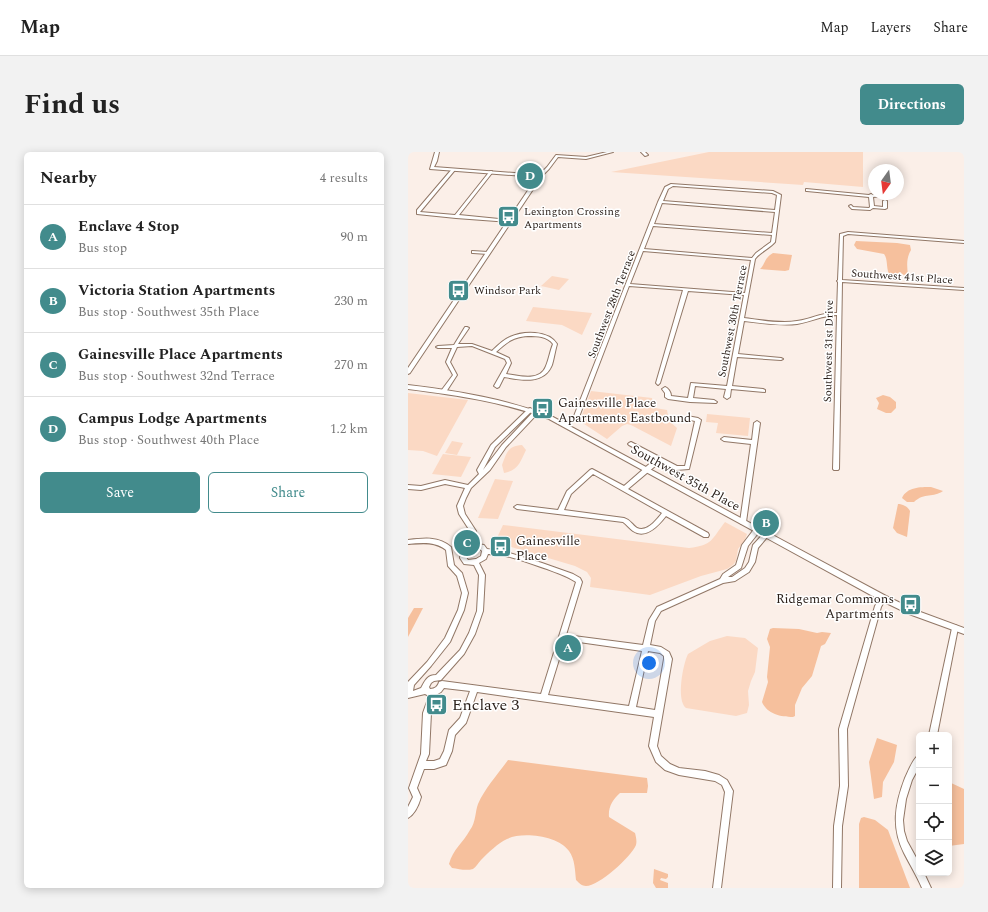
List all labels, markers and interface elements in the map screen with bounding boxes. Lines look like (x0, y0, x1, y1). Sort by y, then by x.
text: Map (20, 13, 60, 42)
text: Map (820, 17, 849, 38)
text: Layers (871, 17, 911, 38)
text: Share (933, 17, 968, 38)
text: Find us (24, 83, 120, 126)
button: Directions (860, 84, 964, 125)
pin: D (517, 161, 543, 191)
north arrow (868, 164, 904, 200)
text: Nearby (40, 165, 96, 191)
text: 4 results (320, 168, 368, 188)
place label: Lexington Crossing Apartments (524, 203, 620, 233)
bus stop icon: Lexington Crossing Apartments (496, 204, 522, 230)
text: Enclave 4 Stop (78, 215, 179, 238)
text: A (48, 227, 58, 247)
text: 90 m (341, 227, 368, 247)
text: Bus stop (78, 238, 127, 258)
street label: Southwest 28th Terrace (583, 248, 640, 361)
street label: Southwest 30th Terrace (713, 263, 752, 379)
street label: Southwest 41st Place (851, 264, 953, 289)
bus stop icon: Windsor Park (446, 277, 472, 303)
text: Victoria Station Apartments (78, 279, 275, 302)
place label: Windsor Park (474, 282, 541, 299)
text: B (48, 291, 58, 311)
text: 230 m (334, 291, 368, 311)
street label: Southwest 31st Drive (819, 300, 838, 402)
text: Bus stop · Southwest 35th Place (78, 302, 259, 322)
text: Gainesville Place Apartments (78, 343, 283, 366)
text: C (48, 355, 58, 375)
text: 270 m (334, 355, 368, 375)
text: Bus stop · Southwest 32nd Terrace (78, 366, 275, 386)
place label: Gainesville Place Apartments Eastbound (558, 393, 691, 428)
bus stop icon: Gainesville Place Apartments Eastbound (529, 396, 555, 422)
text: Campus Lodge Apartments (78, 407, 267, 430)
text: D (48, 419, 58, 439)
text: 1.2 km (330, 419, 368, 439)
text: Bus stop · Southwest 40th Place (78, 430, 259, 450)
street label: Southwest 35th Place (627, 439, 744, 516)
button: Save (40, 472, 200, 513)
button: Share (208, 472, 368, 513)
pin: B (753, 508, 779, 538)
pin: C (454, 528, 480, 558)
place label: Gainesville Place (516, 531, 580, 566)
bus stop icon: Gainesville Place (487, 534, 513, 560)
place label: Ridgemar Commons Apartments (776, 589, 894, 624)
bus stop icon: Ridgemar Commons Apartments (897, 592, 923, 618)
pin: A (555, 633, 581, 663)
your location (639, 653, 659, 673)
bus stop icon: Enclave 3 (423, 691, 449, 717)
place label: Enclave 3 (452, 693, 519, 717)
map controls (916, 732, 952, 876)
button: + (916, 732, 952, 768)
button: − (916, 768, 952, 804)
button: locate (916, 804, 952, 840)
button: layers (916, 840, 952, 876)

